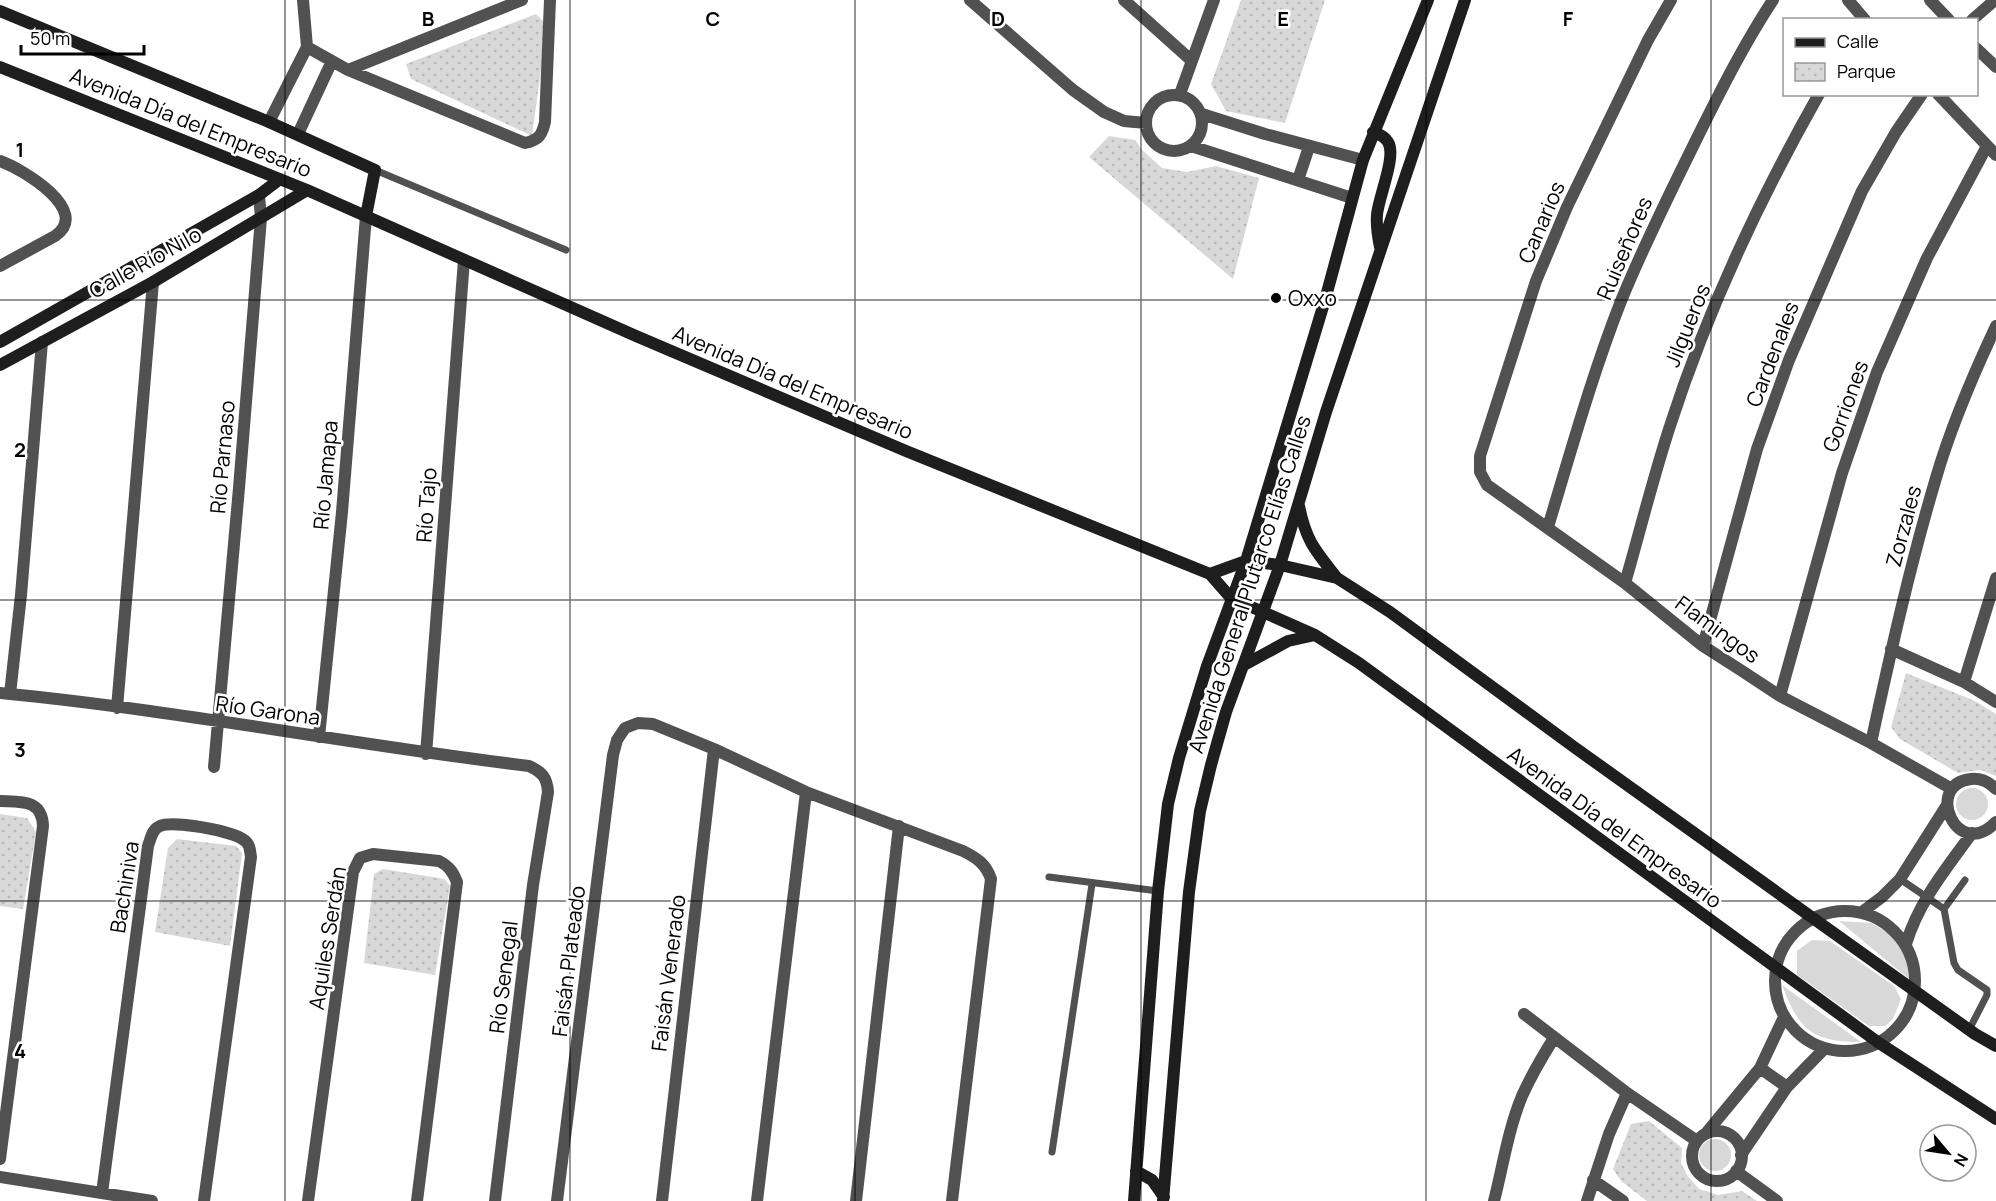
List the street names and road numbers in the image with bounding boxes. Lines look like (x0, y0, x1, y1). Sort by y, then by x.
street label: Avenida Día del Empresario (66, 61, 316, 183)
street label: Canarios (1511, 177, 1571, 267)
street label: Ruiseñores (1590, 192, 1658, 304)
street label: Calle Río Nilo (84, 220, 206, 304)
street label: Jilgueros (1658, 279, 1716, 371)
street label: Cardenales (1739, 297, 1805, 411)
street label: Avenida Día del Empresario (669, 319, 917, 445)
street label: Gorriones (1816, 356, 1874, 456)
street label: Río Parnaso (203, 399, 241, 515)
street label: Avenida General Plutarco Elías Calles (1181, 412, 1317, 756)
street label: Río Jamapa (306, 419, 344, 531)
street label: Río Tajo (409, 467, 443, 543)
street label: Zorzales (1879, 482, 1927, 570)
street label: Flamingos (1670, 589, 1766, 669)
street label: Río Garona (214, 689, 322, 731)
street label: Avenida Día del Empresario (1502, 740, 1728, 914)
street label: Bachiniva (103, 839, 145, 935)
street label: Aquiles Serdán (302, 864, 352, 1012)
street label: Faisán Plateado (545, 884, 591, 1038)
street label: Faisán Venerado (644, 893, 692, 1053)
street label: Río Senegal (482, 919, 524, 1035)

